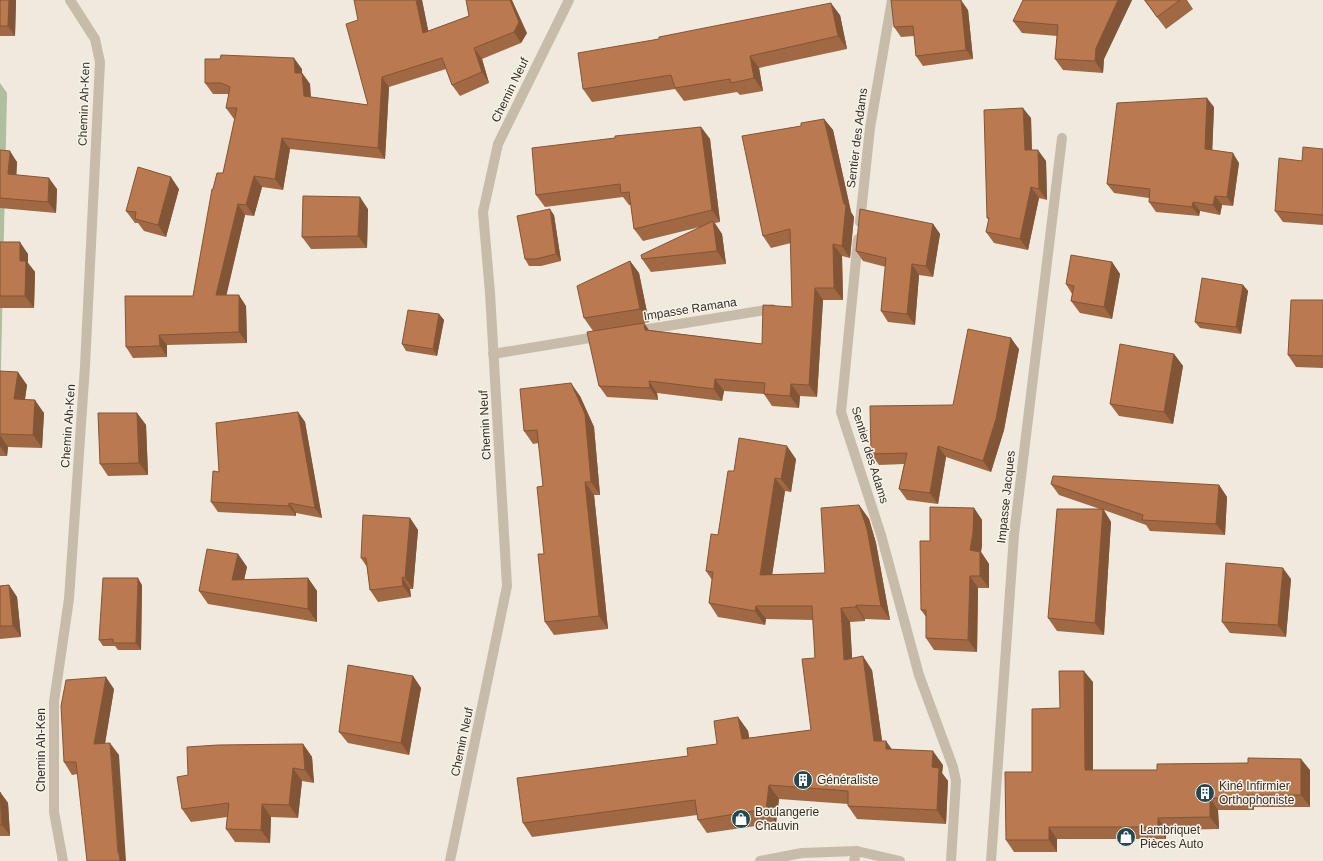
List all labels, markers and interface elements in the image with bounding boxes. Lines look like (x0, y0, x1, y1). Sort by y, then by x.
street label: Chemin Neuf (488, 55, 532, 125)
street label: Chemin Ah-Ken (76, 62, 92, 146)
street label: Sentier des Adams (844, 87, 870, 189)
street label: Impasse Ramana (642, 295, 738, 323)
street label: Chemin Ah-Ken (58, 384, 78, 468)
street label: Chemin Neuf (476, 389, 494, 460)
street label: Sentier des Adams (849, 405, 891, 505)
street label: Impasse Jacques (994, 450, 1018, 544)
street label: Chemin Neuf (448, 706, 476, 778)
street label: Chemin Ah-Ken (34, 708, 48, 792)
building icon: Généraliste (792, 769, 814, 791)
place label: Généraliste (817, 773, 879, 787)
place label: Kiné Infirmier Orthophoniste (1219, 779, 1295, 807)
building icon: Kiné Infirmier Orthophoniste (1194, 782, 1216, 804)
place label: Boulangerie Chauvin (755, 805, 819, 833)
shop icon: Boulangerie Chauvin (730, 808, 752, 830)
place label: Lambriquet Pièces Auto (1140, 823, 1204, 851)
shop icon: Lambriquet Pièces Auto (1115, 826, 1137, 848)

